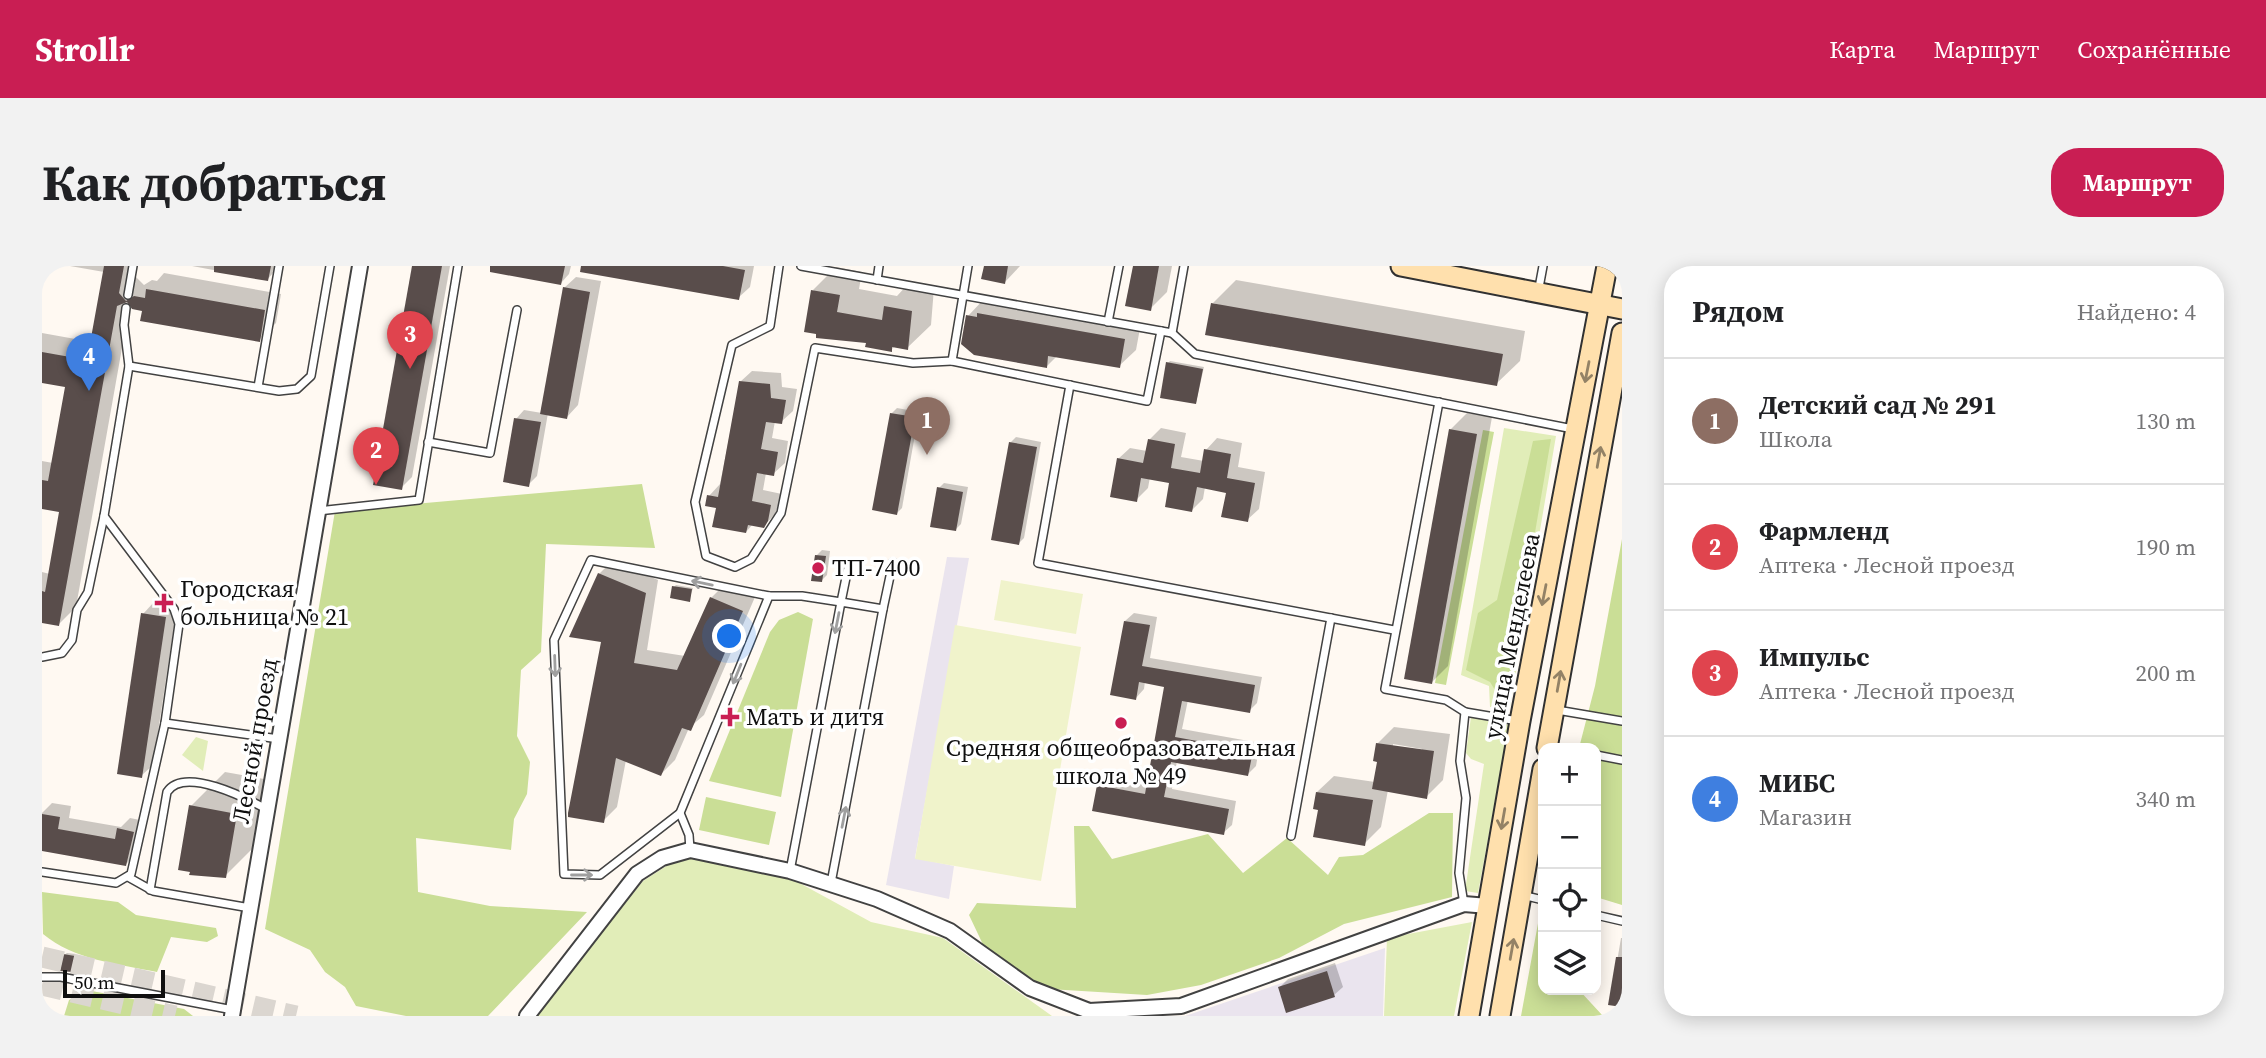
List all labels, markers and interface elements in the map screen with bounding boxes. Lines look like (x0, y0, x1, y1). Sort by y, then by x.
text: Strollr (35, 27, 134, 72)
text: Карта (1829, 33, 1895, 66)
text: Маршрут (1933, 33, 2039, 66)
text: Сохранённые (2077, 33, 2231, 66)
button: Маршрут (2051, 148, 2224, 217)
text: Как добраться (42, 149, 387, 216)
text: Рядом (1692, 291, 1784, 332)
text: Найдено: 4 (2077, 296, 2196, 328)
pin: 3 (387, 311, 433, 369)
pin: 4 (66, 333, 112, 391)
one-way arrow (1580, 360, 1593, 383)
text: Детский сад № 291 (1759, 387, 1997, 423)
pin: 1 (904, 397, 950, 455)
text: 1 (1709, 405, 1721, 437)
text: 130 m (2135, 405, 2196, 437)
text: Школа (1759, 423, 1832, 455)
pin: 2 (353, 427, 399, 485)
one-way arrow (1593, 446, 1607, 469)
text: Фармленд (1759, 513, 1889, 549)
street label: улица Менделеева (1475, 529, 1548, 742)
text: 2 (1709, 531, 1721, 563)
text: 190 m (2135, 531, 2196, 563)
text: Аптека · Лесной проезд (1759, 549, 2014, 581)
place label: ТП-7400 (832, 551, 921, 584)
marker: ТП-7400 (810, 560, 826, 576)
place label: Городская больница № 21 (180, 572, 349, 633)
one-way arrow (691, 575, 714, 589)
one-way arrow (1537, 583, 1550, 606)
marker: Городская больница № 21 (154, 593, 174, 613)
one-way arrow (830, 611, 844, 634)
your location (712, 619, 746, 653)
text: Импульс (1759, 639, 1870, 675)
one-way arrow (548, 654, 562, 677)
street label: Лесной проезд (224, 656, 285, 826)
text: 3 (1709, 657, 1721, 689)
text: 200 m (2135, 657, 2196, 689)
one-way arrow (729, 663, 742, 685)
one-way arrow (1553, 670, 1566, 693)
text: Аптека · Лесной проезд (1759, 675, 2014, 707)
place label: Мать и дитя (746, 700, 884, 733)
marker: Мать и дитя (720, 707, 740, 727)
marker: Средняя общеобразовательная школа № 49 (1113, 715, 1129, 731)
place label: Средняя общеобразовательная школа № 49 (946, 731, 1296, 792)
map controls (1538, 743, 1601, 995)
button: + (1538, 743, 1601, 806)
text: МИБС (1759, 765, 1835, 801)
text: 4 (1709, 783, 1721, 815)
text: 340 m (2135, 783, 2196, 815)
text: Магазин (1759, 801, 1852, 833)
one-way arrow (837, 806, 851, 829)
button: − (1538, 806, 1601, 869)
one-way arrow (1496, 807, 1509, 830)
one-way arrow (571, 868, 594, 881)
button: locate (1538, 869, 1601, 932)
button: layers (1538, 932, 1601, 995)
one-way arrow (1506, 938, 1519, 961)
scale bar (63, 967, 164, 999)
text: 50 m (74, 969, 115, 995)

